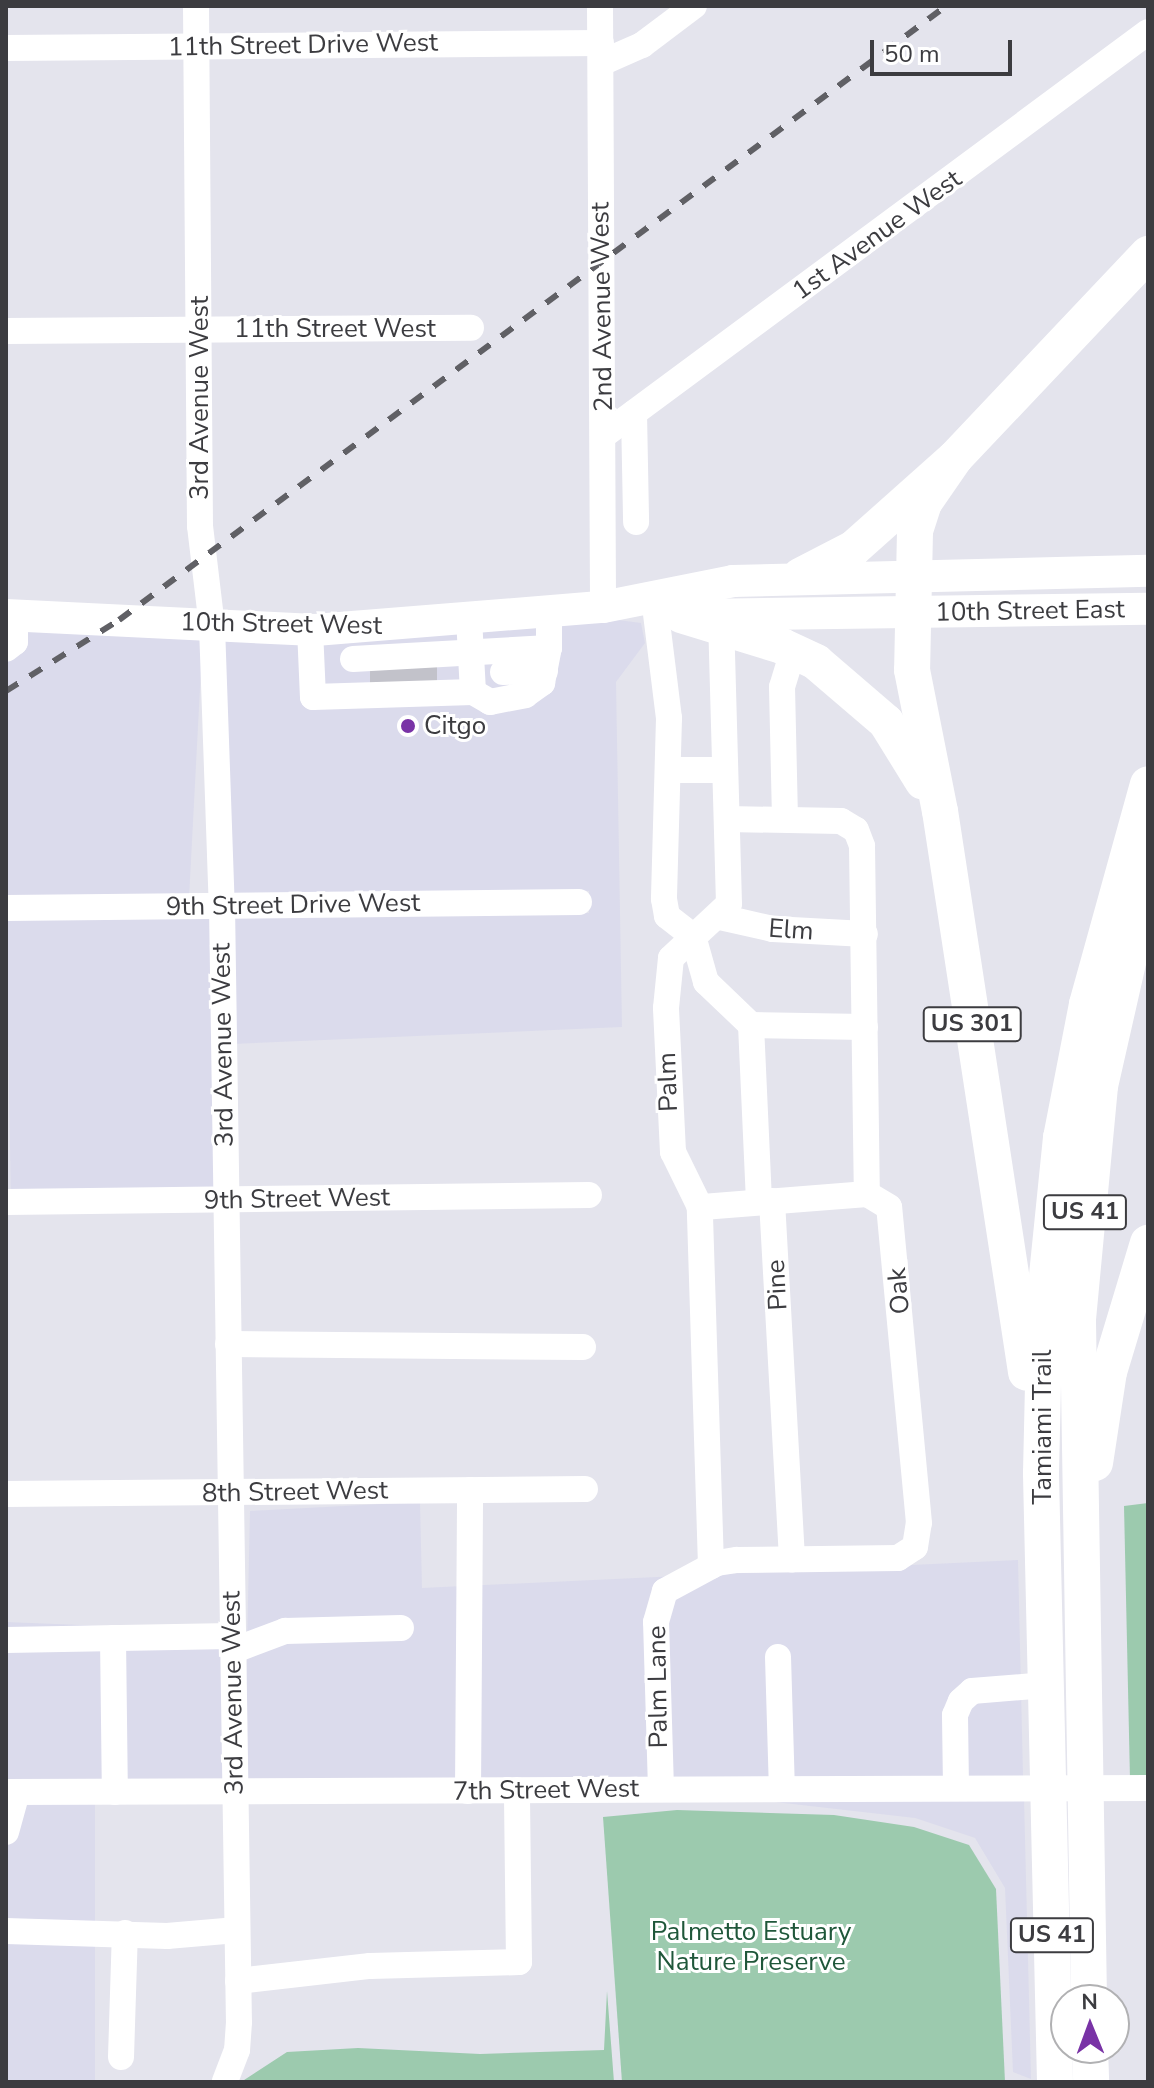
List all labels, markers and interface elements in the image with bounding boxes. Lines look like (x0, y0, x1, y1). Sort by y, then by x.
scale bar (874, 24, 1016, 74)
street label: 11th Street Drive West (168, 27, 438, 63)
text: 50 m (884, 38, 940, 70)
street label: 1st Avenue West (786, 163, 968, 307)
street label: 2nd Avenue West (585, 202, 619, 412)
street label: 3rd Avenue West (184, 296, 216, 500)
street label: 11th Street West (234, 313, 436, 345)
street label: 10th Street East (935, 594, 1125, 628)
street label: 10th Street West (180, 607, 382, 641)
place label: Citgo (424, 710, 486, 742)
marker: Citgo (399, 717, 417, 735)
street label: 9th Street Drive West (165, 887, 421, 923)
street label: Elm (767, 913, 815, 947)
street label: 3rd Avenue West (206, 943, 240, 1147)
road number: US 301 (922, 1004, 1022, 1044)
street label: Palm (651, 1052, 685, 1112)
street label: 9th Street West (204, 1182, 390, 1216)
road number: US 41 (1041, 1192, 1129, 1232)
street label: Pine (760, 1259, 794, 1311)
street label: Oak (881, 1266, 917, 1316)
street label: Tamiami Trail (1027, 1350, 1059, 1504)
street label: 8th Street West (202, 1475, 388, 1509)
street label: 3rd Avenue West (216, 1591, 250, 1795)
street label: Palm Lane (641, 1625, 675, 1749)
street label: 7th Street West (453, 1773, 639, 1807)
road number: US 41 (1008, 1915, 1096, 1955)
park label: Palmetto Estuary Nature Preserve (651, 1916, 851, 1978)
north arrow (1050, 1984, 1130, 2064)
text: N (1081, 1987, 1098, 2017)

